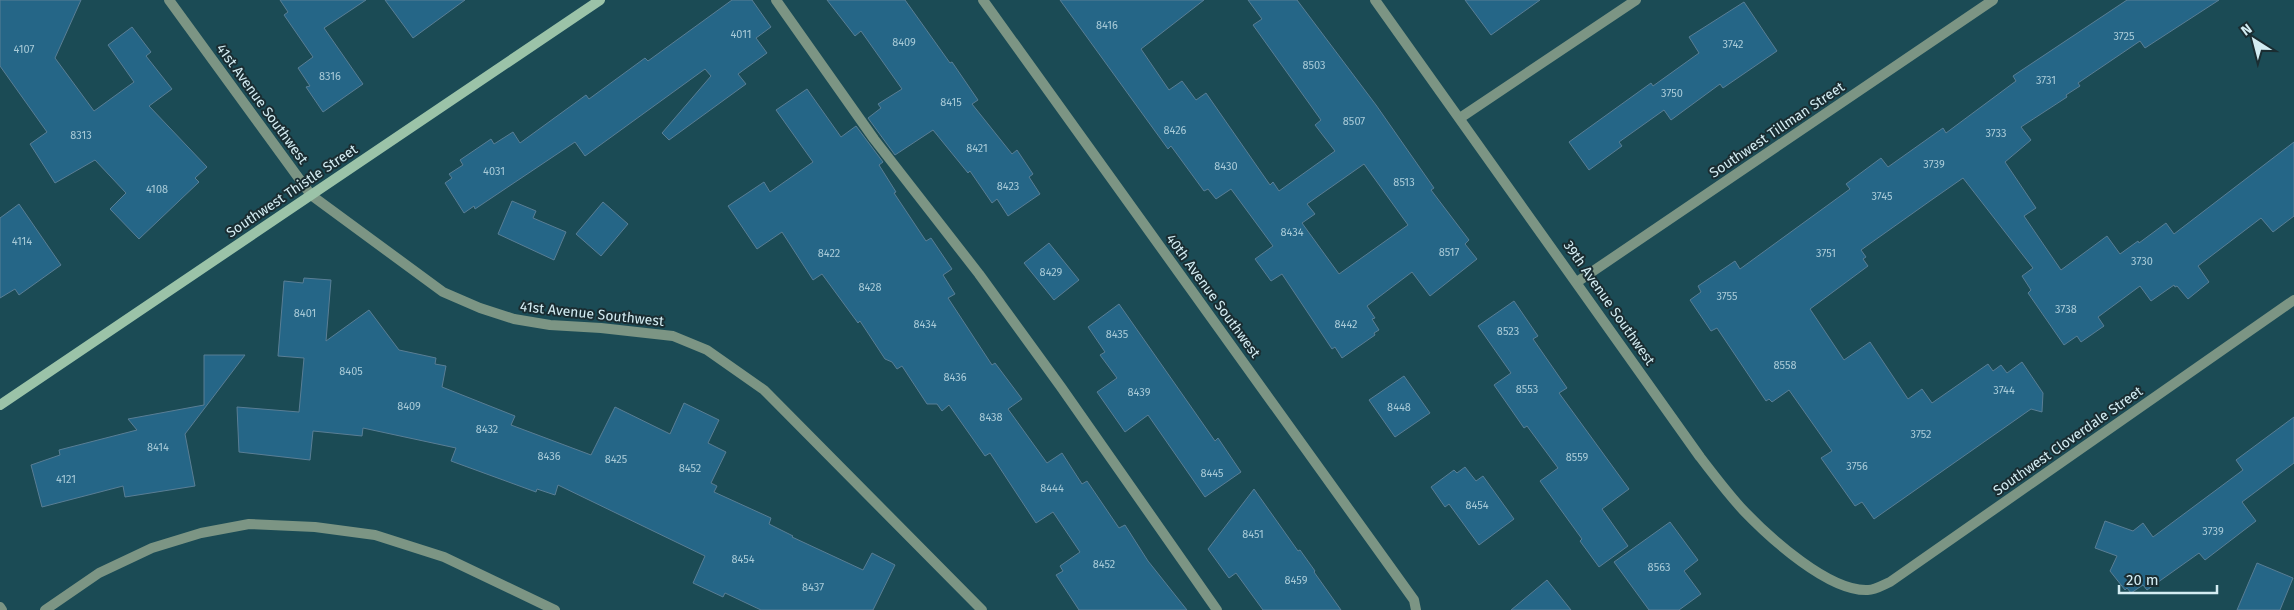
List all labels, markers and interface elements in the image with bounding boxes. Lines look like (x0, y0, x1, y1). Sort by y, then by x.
north arrow (2229, 15, 2279, 65)
house number: 8416 (1096, 19, 1118, 32)
text: N (2238, 20, 2255, 39)
house number: 4011 (730, 28, 752, 41)
house number: 3725 (2113, 30, 2135, 43)
house number: 8409 (892, 36, 916, 49)
house number: 3742 (1723, 38, 1743, 51)
street label: 41st Avenue Southwest (213, 40, 312, 168)
house number: 4107 (14, 43, 35, 56)
house number: 8503 (1302, 59, 1326, 72)
house number: 8316 (319, 70, 341, 83)
house number: 3731 (2036, 74, 2056, 87)
street label: Southwest Tillman Street (1706, 78, 1848, 182)
house number: 3750 (1661, 87, 1683, 100)
house number: 8415 (940, 96, 962, 109)
house number: 8507 (1343, 115, 1365, 128)
house number: 8426 (1163, 124, 1187, 137)
house number: 3733 (1985, 127, 2007, 140)
house number: 8313 (70, 129, 92, 142)
street label: Southwest Thistle Street (223, 140, 362, 241)
house number: 8421 (966, 142, 988, 155)
house number: 3739 (1923, 158, 1945, 171)
house number: 8430 (1214, 160, 1238, 173)
house number: 4031 (483, 165, 505, 178)
house number: 8513 (1393, 176, 1415, 189)
house number: 8423 (997, 180, 1019, 193)
house number: 4108 (146, 183, 168, 196)
house number: 3745 (1871, 190, 1893, 203)
house number: 8434 (1280, 226, 1304, 239)
street label: 40th Avenue Southwest (1162, 231, 1264, 362)
house number: 4114 (12, 235, 32, 248)
street label: 39th Avenue Southwest (1560, 238, 1659, 369)
house number: 8517 (1439, 246, 1459, 259)
house number: 8422 (818, 247, 840, 260)
house number: 3751 (1816, 247, 1836, 260)
house number: 3730 (2131, 255, 2153, 268)
house number: 8429 (1040, 266, 1063, 279)
house number: 8428 (858, 281, 882, 294)
house number: 3755 (1716, 290, 1738, 303)
street label: 41st Avenue Southwest (519, 298, 666, 330)
house number: 3738 (2055, 303, 2077, 316)
house number: 8401 (294, 307, 316, 320)
house number: 8434 (913, 318, 937, 331)
house number: 8442 (1335, 318, 1358, 331)
house number: 8523 (1497, 325, 1519, 338)
house number: 8435 (1106, 328, 1129, 341)
house number: 8558 (1773, 359, 1797, 372)
house number: 8405 (339, 365, 363, 378)
house number: 8436 (943, 371, 967, 384)
street label: Southwest Cloverdale Street (1990, 382, 2147, 499)
house number: 8553 (1516, 383, 1538, 396)
house number: 3744 (1993, 384, 2015, 397)
house number: 8439 (1128, 386, 1151, 399)
house number: 8409 (397, 400, 421, 413)
house number: 8448 (1387, 401, 1411, 414)
house number: 8438 (979, 411, 1003, 424)
house number: 8432 (476, 423, 498, 436)
house number: 3752 (1911, 428, 1931, 441)
house number: 8414 (147, 441, 169, 454)
house number: 8436 (537, 450, 561, 463)
house number: 8559 (1566, 451, 1589, 464)
house number: 8425 (605, 453, 628, 466)
house number: 3756 (1846, 460, 1868, 473)
house number: 8452 (679, 462, 701, 475)
house number: 8445 (1200, 467, 1224, 480)
house number: 4121 (56, 473, 76, 486)
house number: 8444 (1040, 482, 1064, 495)
house number: 8454 (1465, 499, 1489, 512)
house number: 3739 (2202, 525, 2224, 538)
house number: 8451 (1242, 528, 1264, 541)
house number: 8454 (731, 553, 755, 566)
house number: 8452 (1093, 558, 1115, 571)
house number: 8563 (1648, 561, 1670, 574)
scale bar (2119, 562, 2216, 594)
text: 20 m (2126, 571, 2159, 589)
house number: 8459 (1285, 574, 1308, 587)
house number: 8437 (802, 581, 824, 594)

